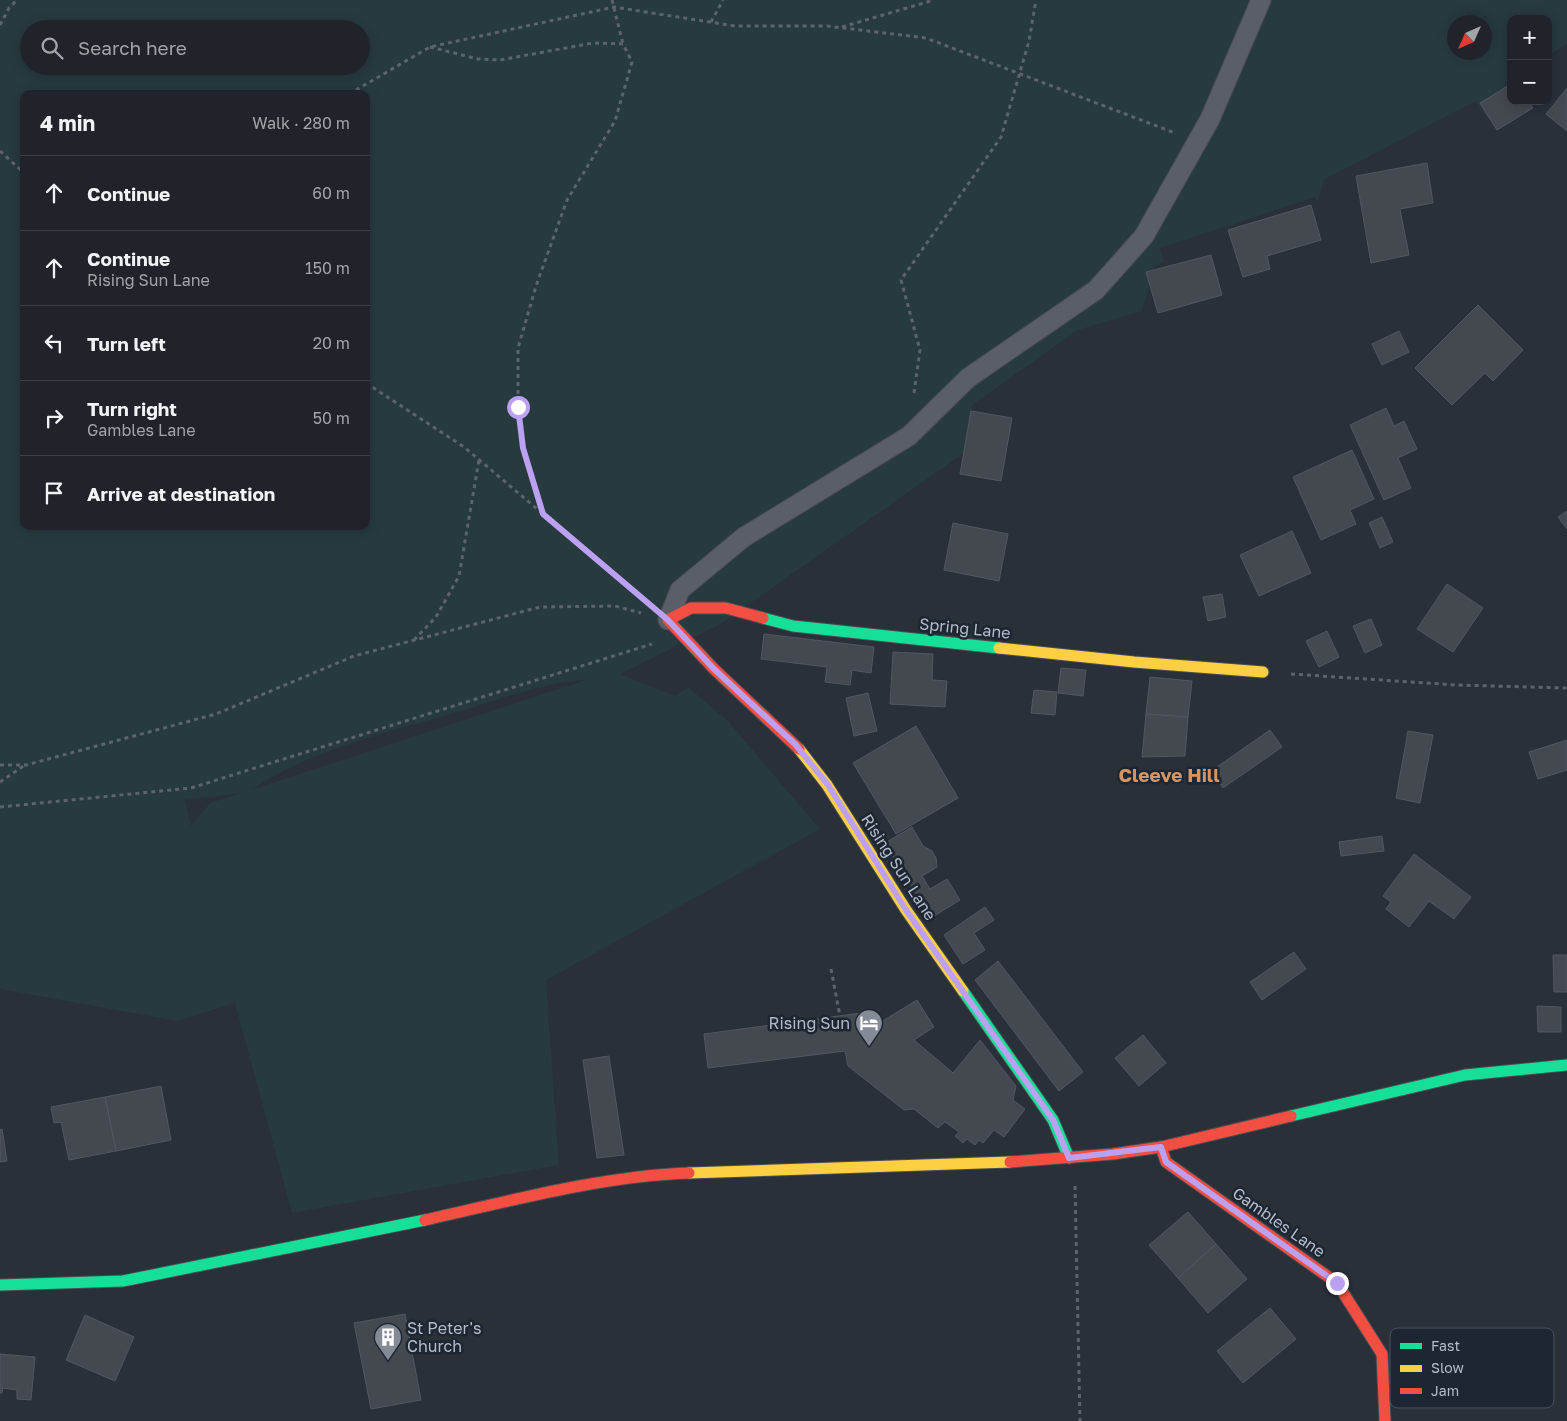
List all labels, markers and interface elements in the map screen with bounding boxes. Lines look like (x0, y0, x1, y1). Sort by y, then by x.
north arrow (1447, 15, 1492, 60)
map controls (1507, 15, 1552, 105)
button: + (1507, 15, 1552, 60)
search box (20, 20, 370, 75)
icon: search (38, 34, 66, 62)
text: Search here (78, 36, 187, 59)
button: − (1507, 60, 1552, 105)
text: 4 min (40, 110, 95, 136)
text: Walk · 280 m (252, 113, 350, 133)
icon: ahead (40, 179, 68, 207)
text: Continue (87, 182, 170, 205)
text: 60 m (312, 183, 350, 203)
text: Continue (87, 247, 170, 270)
icon: ahead (40, 254, 68, 282)
text: 150 m (305, 258, 350, 278)
text: Rising Sun Lane (87, 270, 210, 290)
icon: left (40, 329, 68, 357)
text: Turn left (87, 332, 166, 355)
text: 20 m (313, 333, 350, 353)
route start (507, 396, 530, 419)
text: Turn right (87, 397, 177, 420)
icon: right (40, 404, 68, 432)
text: 50 m (313, 408, 350, 428)
text: Gambles Lane (87, 420, 195, 440)
icon: arrive (40, 479, 68, 507)
text: Arrive at destination (87, 482, 275, 505)
street label: Spring Lane (918, 613, 1012, 643)
district label: Cleeve Hill (1118, 763, 1220, 786)
street label: Rising Sun Lane (857, 810, 941, 924)
hotel icon: Rising Sun (854, 1008, 884, 1047)
place label: Rising Sun (769, 1013, 850, 1033)
street label: Gambles Lane (1229, 1183, 1329, 1261)
route end (1326, 1272, 1349, 1295)
place label: St Peter's Church (407, 1318, 481, 1356)
building icon: St Peter's Church (373, 1322, 403, 1361)
legend (1390, 1328, 1554, 1408)
text: Fast (1431, 1337, 1460, 1354)
text: Slow (1431, 1359, 1464, 1376)
text: Jam (1431, 1382, 1459, 1399)

